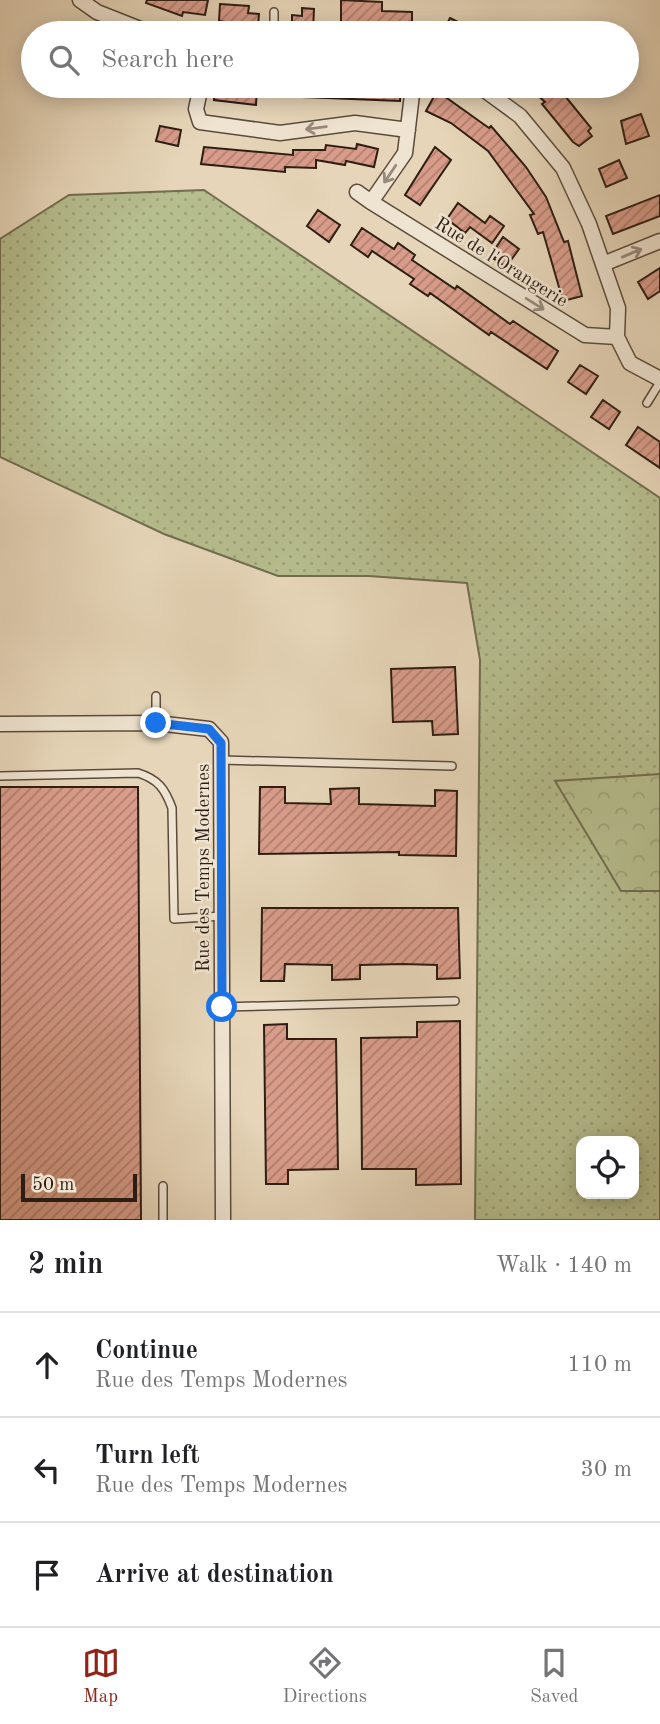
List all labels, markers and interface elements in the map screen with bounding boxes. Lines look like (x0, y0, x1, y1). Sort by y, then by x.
search box (21, 21, 639, 98)
icon: search (45, 41, 83, 79)
text: Search here (101, 47, 234, 73)
one-way arrow (305, 121, 328, 134)
one-way arrow (383, 164, 398, 183)
street label: Rue de l'Orangerie (431, 215, 571, 312)
one-way arrow (620, 246, 642, 259)
one-way arrow (525, 297, 544, 312)
route end (140, 707, 171, 738)
street label: Rue des Temps Modernes (195, 764, 214, 972)
route start (206, 991, 237, 1022)
map controls (576, 1136, 639, 1199)
button: locate (576, 1136, 639, 1199)
scale bar (21, 1171, 136, 1203)
text: 50 m (32, 1176, 74, 1195)
text: 2 min (28, 1250, 103, 1280)
text: Walk · 140 m (496, 1254, 632, 1277)
text: Continue (95, 1338, 198, 1364)
icon: ahead (28, 1346, 66, 1384)
text: 110 m (567, 1353, 632, 1376)
text: Rue des Temps Modernes (95, 1369, 348, 1392)
text: Turn left (95, 1443, 200, 1469)
icon: left (28, 1451, 66, 1489)
text: 30 m (581, 1458, 632, 1481)
text: Rue des Temps Modernes (95, 1474, 348, 1497)
icon: arrive (28, 1556, 66, 1594)
text: Arrive at destination (95, 1562, 334, 1588)
tab: Map (82, 1644, 120, 1709)
tab: Directions (283, 1644, 367, 1709)
tab: Saved (530, 1644, 578, 1709)

